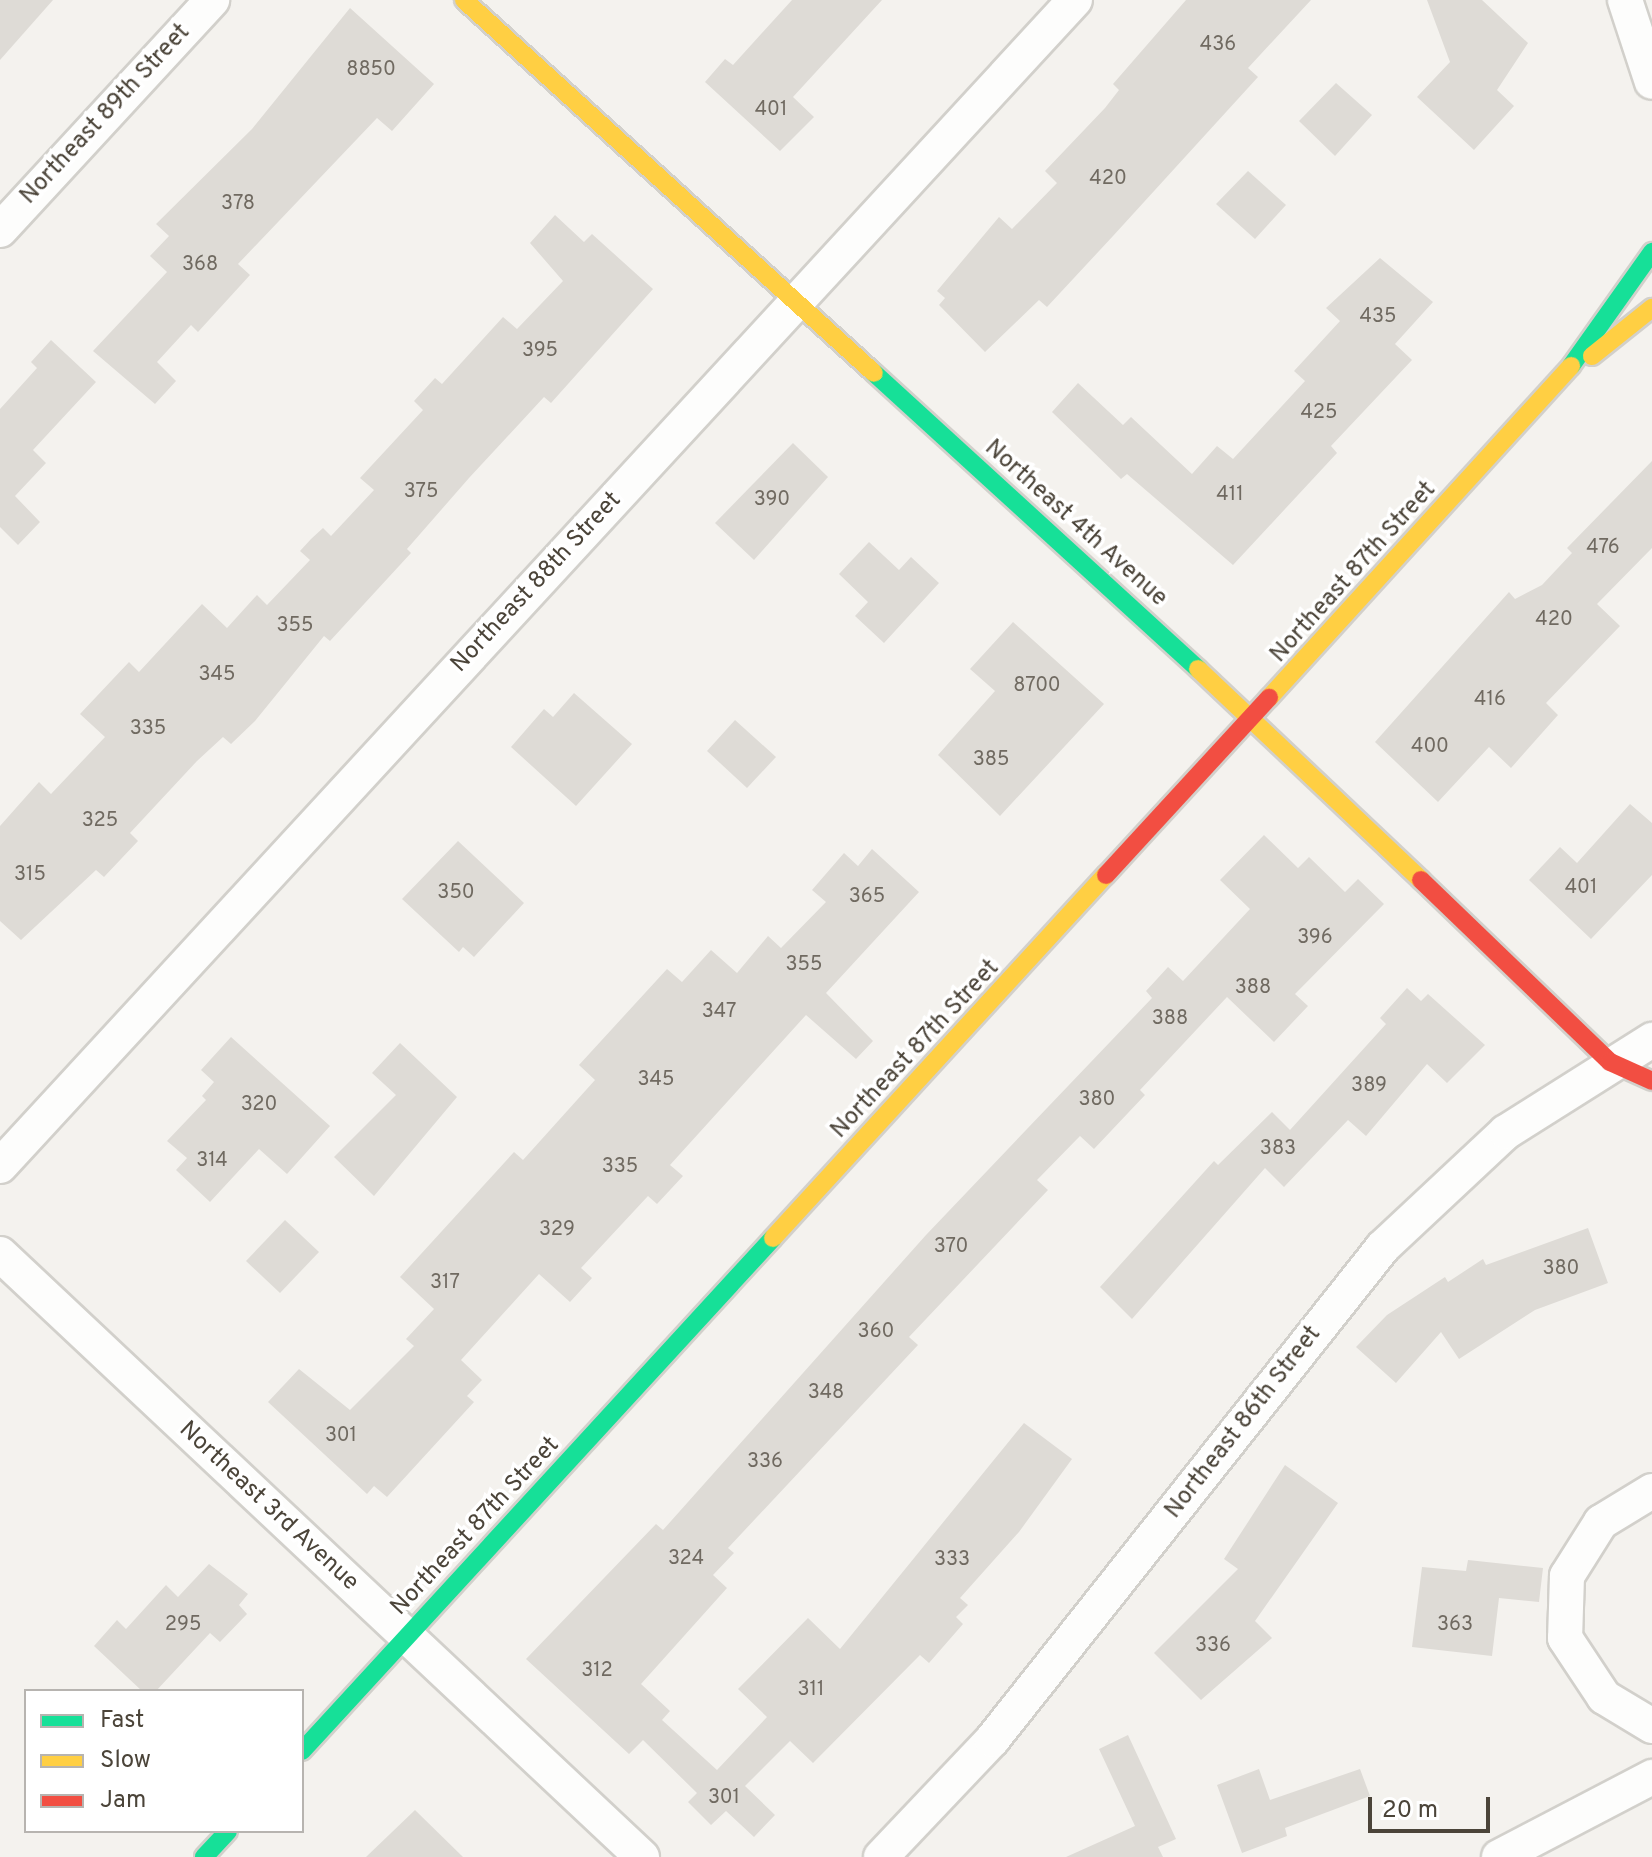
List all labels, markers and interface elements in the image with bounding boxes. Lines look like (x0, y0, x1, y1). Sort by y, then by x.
street label: Northeast 89th Street (15, 19, 197, 211)
house number: 436 (1200, 33, 1236, 57)
house number: 8850 (346, 58, 396, 82)
house number: 401 (755, 98, 787, 122)
house number: 420 (1089, 167, 1127, 191)
house number: 378 (221, 192, 255, 216)
house number: 368 (182, 253, 218, 277)
house number: 435 (1360, 305, 1396, 329)
house number: 395 (522, 339, 558, 363)
house number: 425 (1300, 401, 1338, 425)
street label: Northeast 4th Avenue (977, 434, 1173, 614)
street label: Northeast 87th Street (1265, 477, 1443, 669)
house number: 375 (404, 480, 438, 504)
house number: 411 (1216, 483, 1244, 507)
street label: Northeast 88th Street (446, 487, 628, 679)
house number: 390 (754, 488, 790, 512)
house number: 476 (1586, 536, 1620, 560)
house number: 420 (1535, 608, 1573, 632)
house number: 355 (277, 614, 313, 638)
house number: 345 (199, 663, 235, 687)
house number: 8700 (1013, 674, 1061, 698)
house number: 416 (1474, 688, 1506, 712)
house number: 335 (130, 717, 166, 741)
house number: 400 (1411, 735, 1449, 759)
house number: 385 (973, 748, 1009, 772)
house number: 325 (82, 809, 118, 833)
house number: 315 (14, 863, 46, 887)
house number: 401 (1565, 876, 1597, 900)
house number: 350 (437, 881, 475, 905)
house number: 365 (849, 885, 885, 909)
house number: 396 (1297, 926, 1333, 950)
house number: 355 (786, 953, 822, 977)
street label: Northeast 87th Street (826, 955, 1006, 1145)
house number: 388 (1235, 976, 1271, 1000)
house number: 347 (702, 1000, 736, 1024)
house number: 388 (1152, 1007, 1188, 1031)
house number: 345 (638, 1068, 674, 1092)
house number: 389 (1351, 1074, 1387, 1098)
house number: 380 (1079, 1088, 1115, 1112)
house number: 320 (241, 1093, 277, 1117)
house number: 383 (1260, 1137, 1296, 1161)
house number: 314 (196, 1149, 228, 1173)
house number: 335 (602, 1155, 638, 1179)
house number: 329 (539, 1218, 575, 1242)
house number: 370 (934, 1235, 968, 1259)
house number: 380 (1543, 1257, 1579, 1281)
house number: 317 (430, 1271, 460, 1295)
house number: 360 (858, 1320, 894, 1344)
street label: Northeast 86th Street (1160, 1321, 1328, 1525)
house number: 348 (808, 1381, 844, 1405)
street label: Northeast 3rd Avenue (172, 1416, 364, 1598)
house number: 301 (325, 1424, 357, 1448)
street label: Northeast 87th Street (386, 1432, 566, 1622)
house number: 336 (747, 1450, 783, 1474)
house number: 324 (668, 1547, 704, 1571)
house number: 333 (934, 1548, 970, 1572)
house number: 295 (165, 1613, 201, 1637)
house number: 363 (1437, 1613, 1473, 1637)
house number: 336 (1195, 1634, 1231, 1658)
house number: 312 (581, 1659, 613, 1683)
house number: 311 (798, 1678, 824, 1702)
legend (24, 1689, 304, 1833)
text: Fast (100, 1706, 144, 1736)
text: Slow (100, 1746, 151, 1776)
scale bar (1372, 1781, 1494, 1831)
text: Jam (100, 1786, 146, 1816)
house number: 301 (708, 1786, 740, 1810)
text: 20 m (1382, 1796, 1438, 1826)

